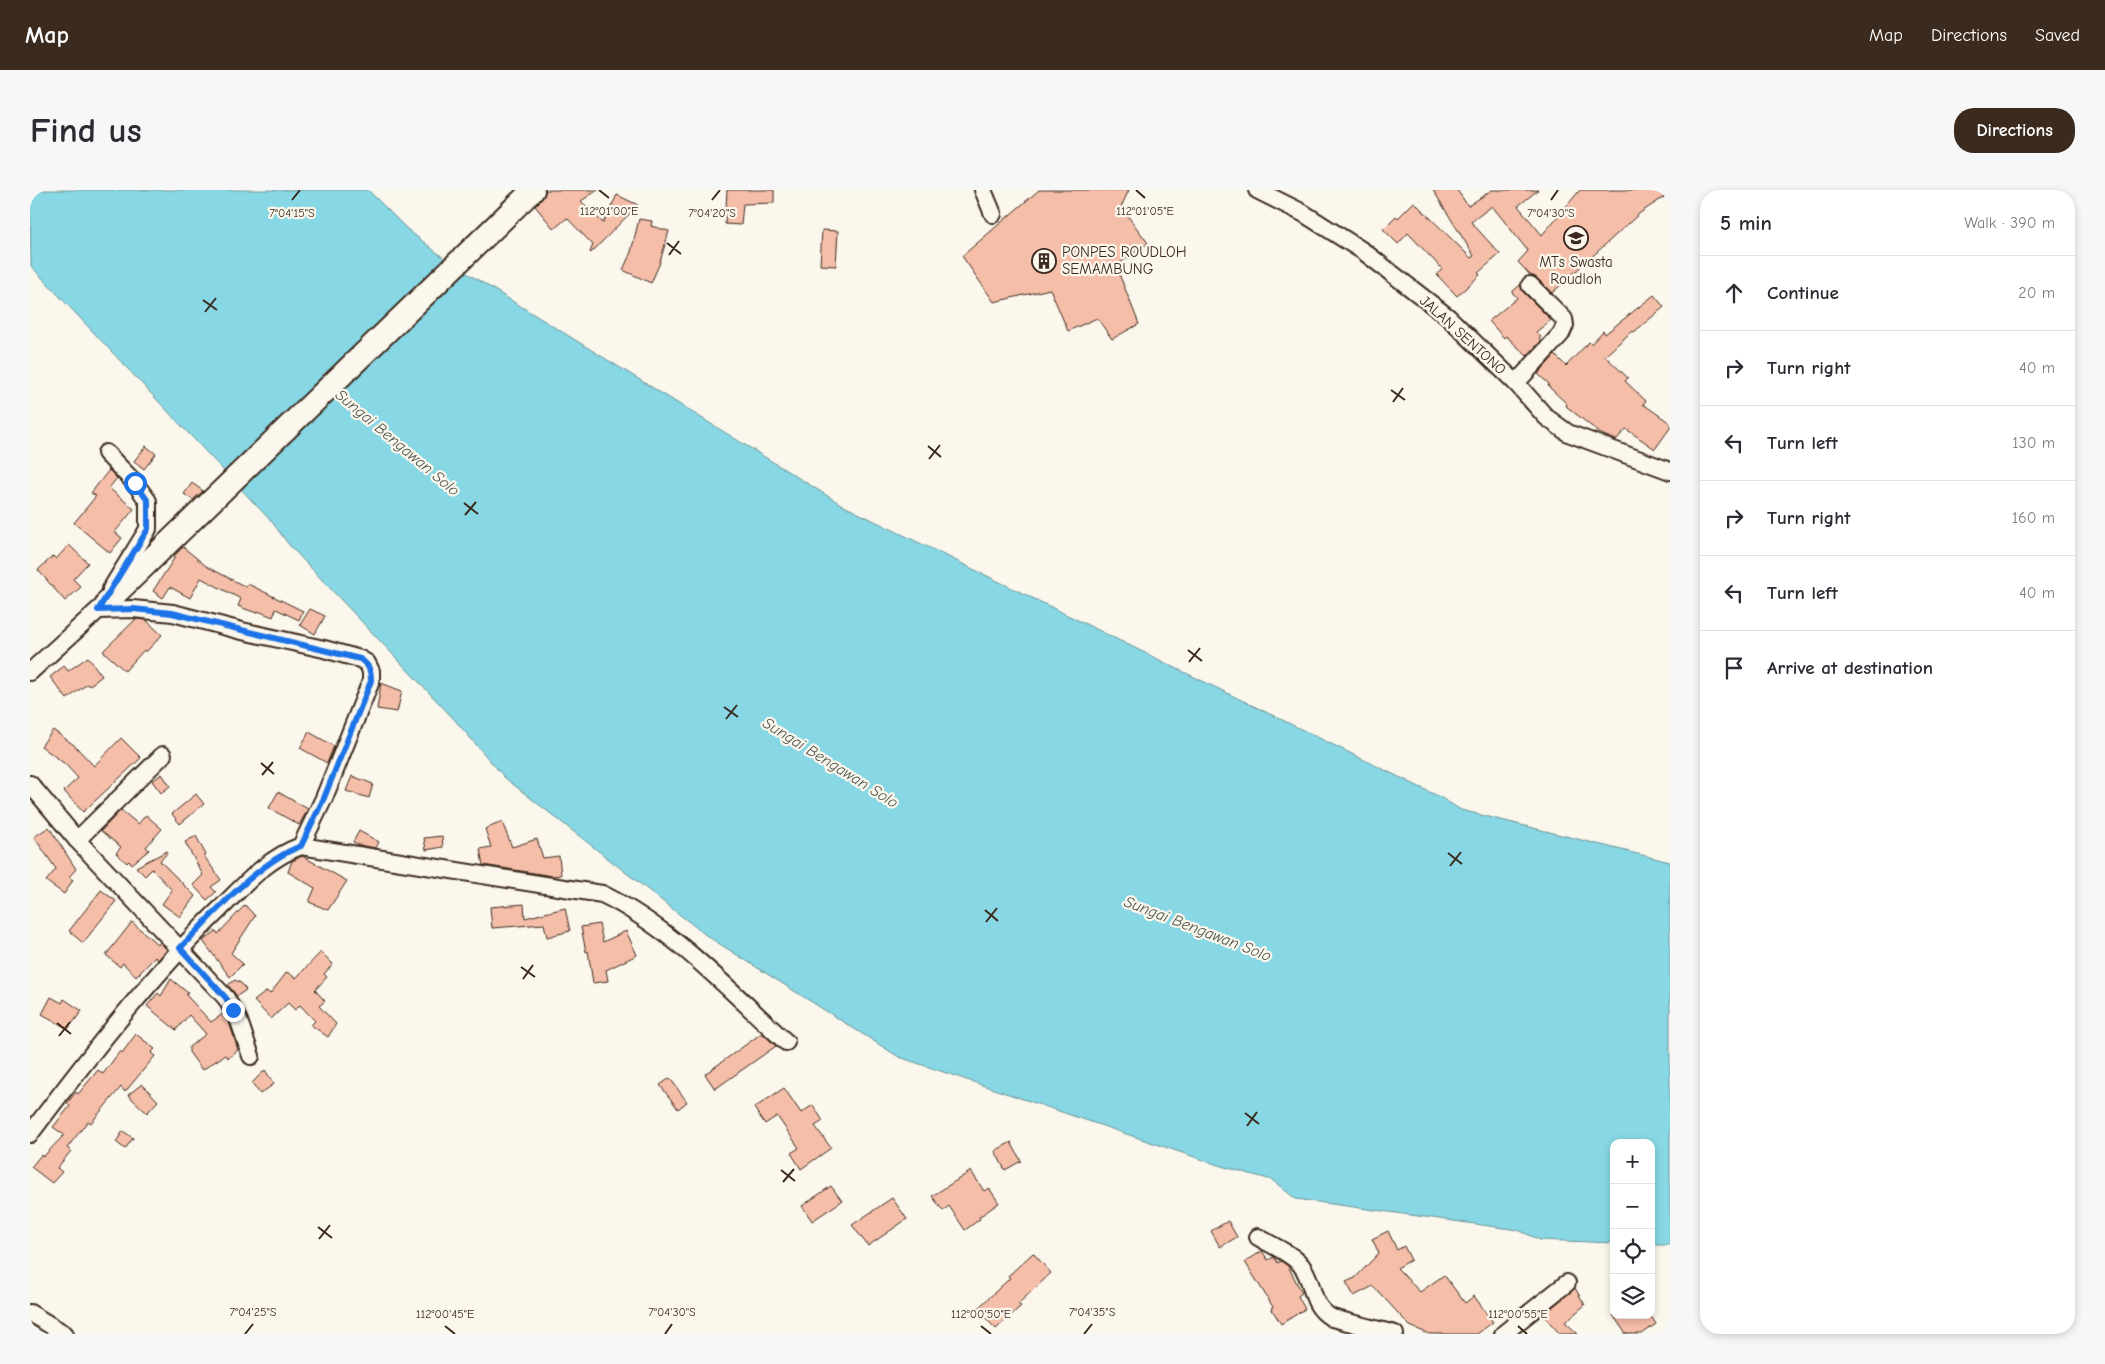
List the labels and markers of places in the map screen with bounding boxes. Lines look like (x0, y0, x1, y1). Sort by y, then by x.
school or university icon: MTs Swasta Roudloh (1563, 225, 1589, 251)
place label: PONPES ROUDLOH SEMAMBUNG (1062, 243, 1187, 278)
building icon: PONPES ROUDLOH SEMAMBUNG (1031, 248, 1057, 274)
place label: MTs Swasta Roudloh (1539, 253, 1613, 288)

